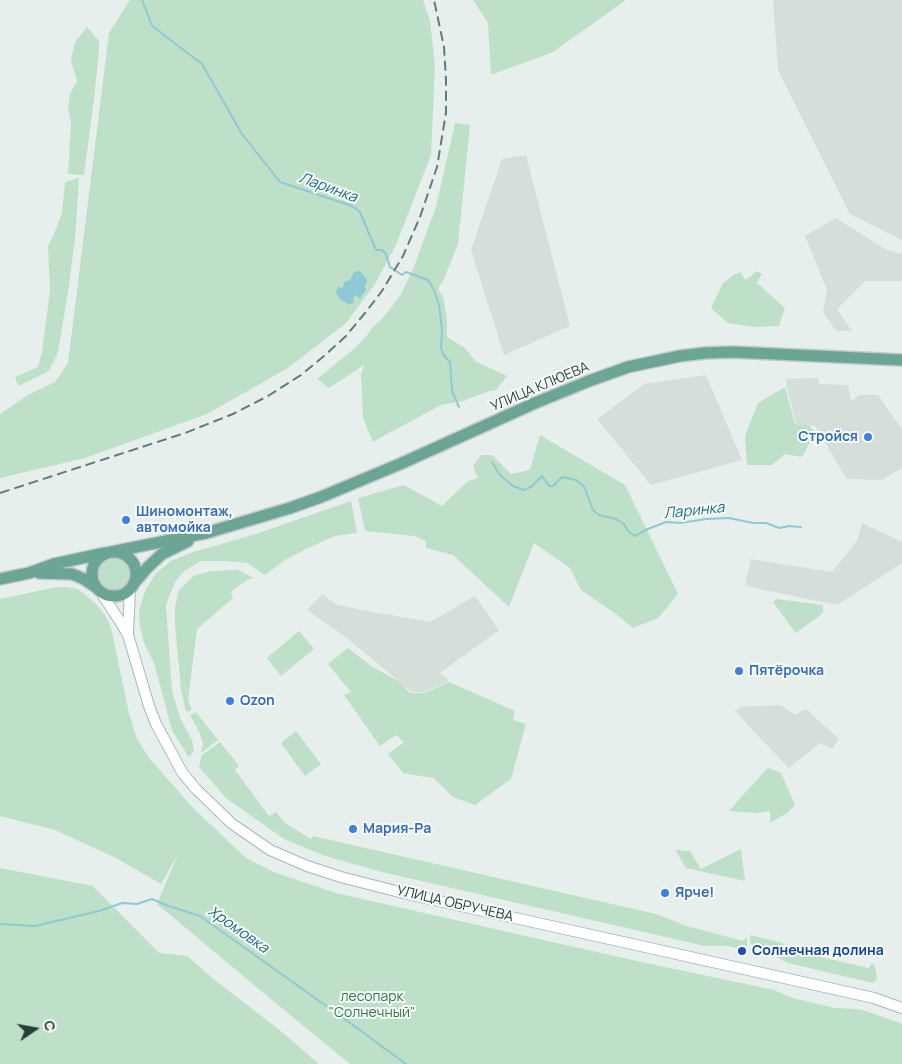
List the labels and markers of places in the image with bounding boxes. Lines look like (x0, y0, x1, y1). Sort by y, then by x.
place label: Стройся (798, 429, 858, 445)
marker: Стройся (862, 431, 874, 443)
place label: Шиномонтаж, автомойка (136, 504, 233, 536)
marker: Шиномонтаж, автомойка (120, 514, 132, 526)
place label: Пятёрочка (749, 663, 824, 679)
marker: Пятёрочка (733, 665, 745, 677)
place label: Ozon (240, 693, 275, 709)
marker: Ozon (224, 695, 236, 707)
place label: Мария-Ра (363, 821, 431, 837)
marker: Мария-Ра (347, 823, 359, 835)
place label: Ярче! (675, 885, 714, 901)
marker: Ярче! (659, 887, 671, 899)
place label: Солнечная долина (752, 943, 884, 959)
marker: Солнечная долина (736, 945, 748, 957)

